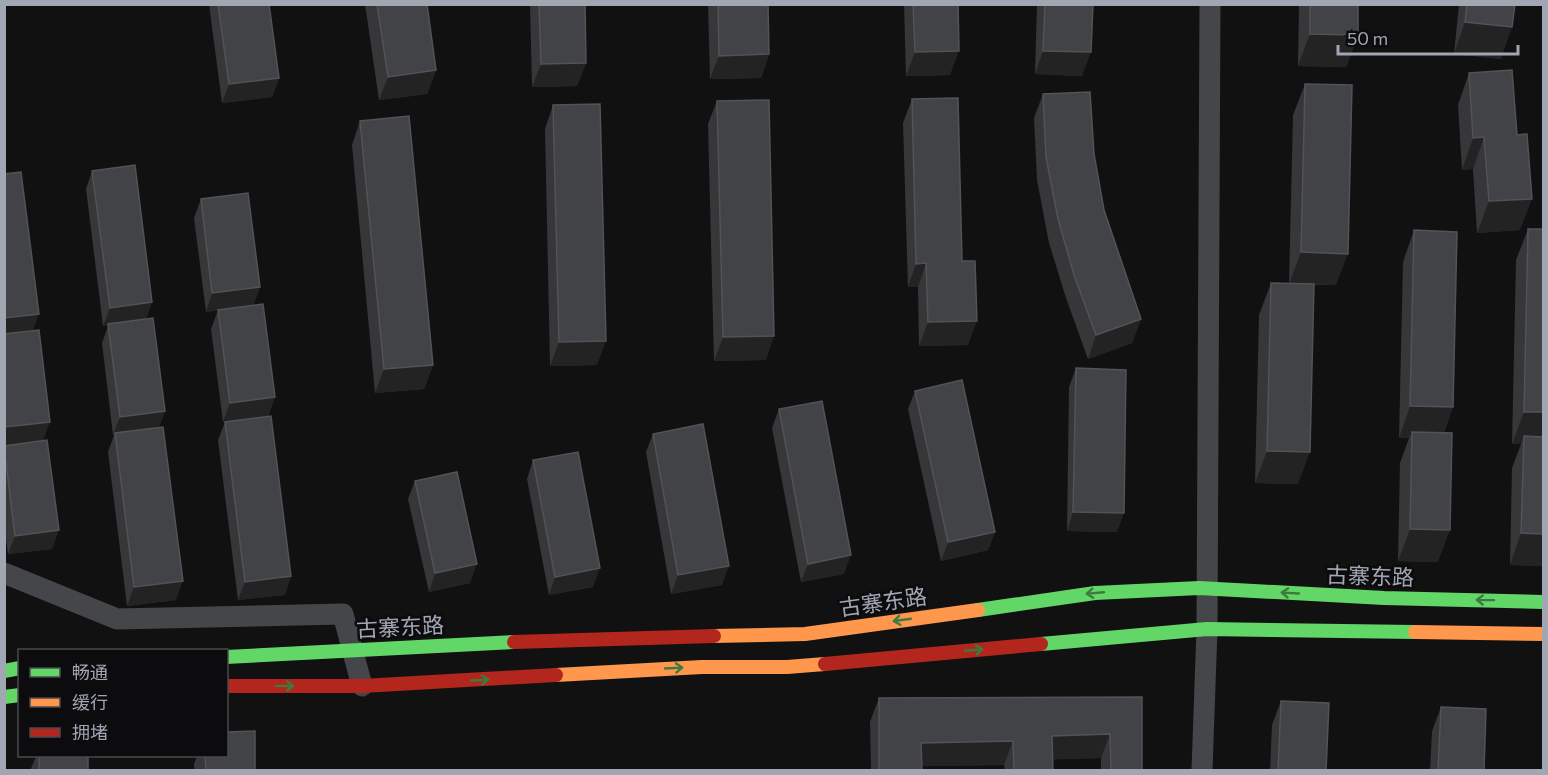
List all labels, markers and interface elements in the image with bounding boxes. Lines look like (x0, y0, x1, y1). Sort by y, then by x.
scale bar (1338, 18, 1518, 56)
text: 50 m (1347, 27, 1388, 49)
street label: 古寨东路 (1326, 560, 1414, 591)
street label: 古寨东路 (837, 582, 928, 621)
one-way arrow (1086, 588, 1106, 599)
one-way arrow (1281, 588, 1301, 599)
one-way arrow (1476, 595, 1496, 606)
street label: 古寨东路 (355, 611, 445, 642)
one-way arrow (893, 615, 913, 626)
one-way arrow (963, 644, 983, 655)
legend (18, 649, 228, 757)
text: 畅通 (72, 661, 108, 683)
one-way arrow (664, 663, 684, 674)
one-way arrow (469, 674, 489, 685)
one-way arrow (274, 680, 294, 691)
text: 缓行 (72, 691, 108, 713)
text: 拥堵 (72, 721, 108, 743)

